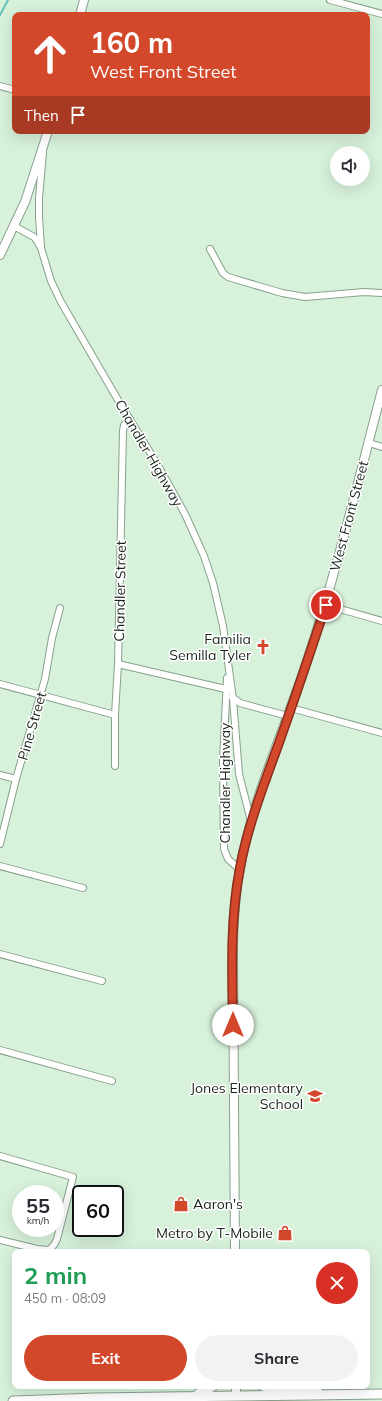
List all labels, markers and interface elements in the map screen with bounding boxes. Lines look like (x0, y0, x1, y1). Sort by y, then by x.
text: 160 m (90, 25, 173, 60)
icon: ahead (24, 28, 76, 80)
text: West Front Street (90, 60, 237, 83)
icon: arrive (67, 104, 89, 126)
text: Then (24, 106, 59, 125)
map controls (330, 146, 370, 186)
button: sound (330, 146, 370, 186)
street label: Chandler Highway (111, 396, 187, 510)
street label: West Front Street (326, 459, 372, 573)
street label: Chandler Street (110, 540, 130, 642)
pin (309, 588, 343, 622)
icon: arrive (315, 594, 337, 616)
place label: Familia Semilla Tyler (169, 630, 252, 664)
church icon: Familia Semilla Tyler (254, 638, 272, 656)
street label: Pine Street (14, 689, 50, 762)
street label: Chandler Highway (216, 722, 234, 843)
position arrow (212, 1004, 254, 1046)
place label: Jones Elementary School (190, 1079, 304, 1113)
school or university icon: Jones Elementary School (306, 1087, 324, 1105)
speed limit sign: 60 (72, 1185, 124, 1237)
text: 55 (26, 1193, 50, 1218)
shop icon: Aaron's (172, 1195, 190, 1213)
place label: Aaron's (193, 1195, 243, 1213)
text: km/h (27, 1214, 49, 1227)
place label: Metro by T-Mobile (156, 1224, 273, 1242)
shop icon: Metro by T-Mobile (276, 1224, 294, 1242)
text: 2 min (24, 1260, 87, 1290)
button: close (316, 1262, 358, 1304)
text: 450 m · 08:09 (24, 1290, 106, 1306)
button: Exit (24, 1335, 187, 1381)
button: Share (195, 1335, 358, 1381)

